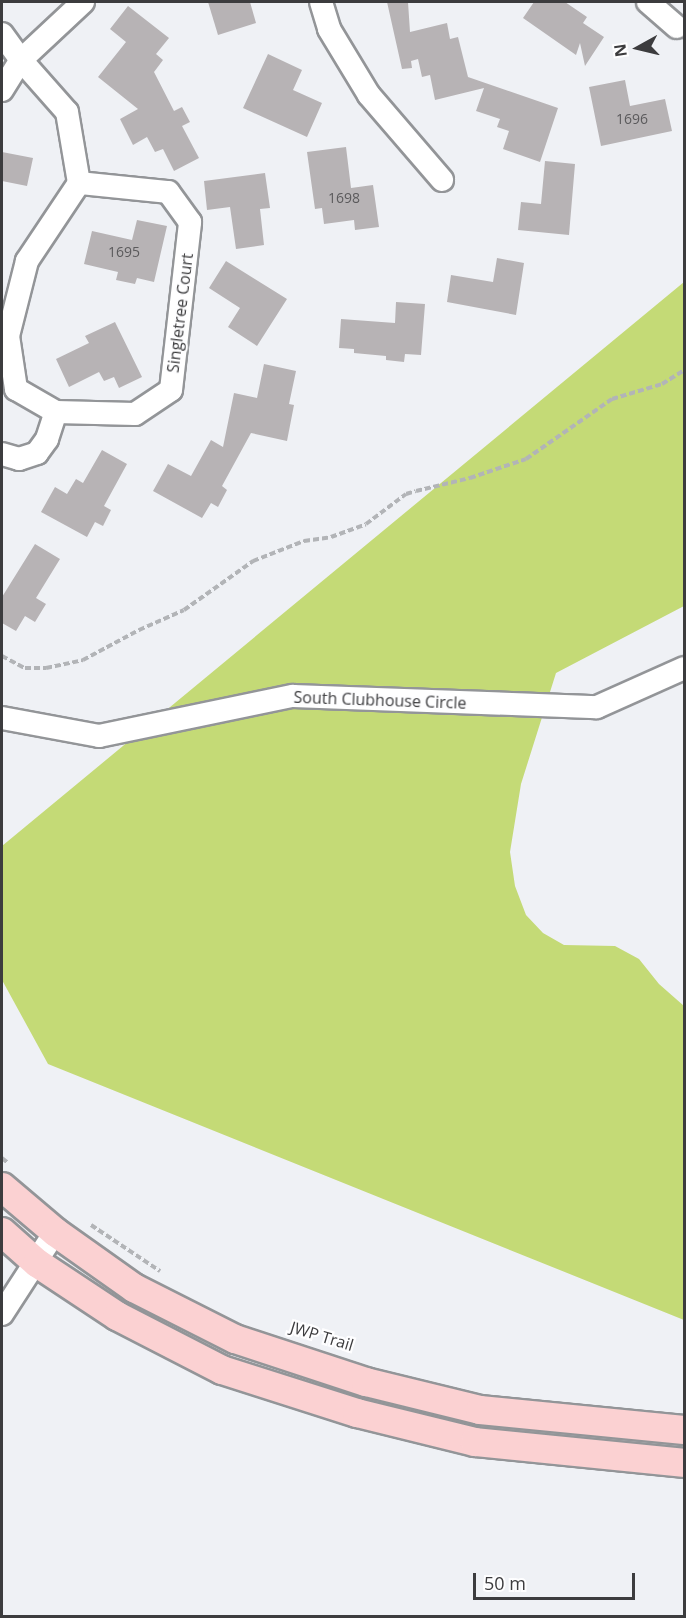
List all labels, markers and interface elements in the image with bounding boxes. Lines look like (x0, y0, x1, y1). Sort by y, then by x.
north arrow (608, 18, 668, 78)
text: N (608, 43, 632, 58)
house number: 1696 (616, 111, 648, 127)
house number: 1698 (328, 190, 360, 206)
house number: 1695 (108, 244, 140, 260)
street label: Singletree Court (163, 252, 197, 374)
street label: South Clubhouse Circle (293, 687, 467, 713)
street label: JWP Trail (288, 1317, 356, 1355)
scale bar (476, 1561, 638, 1599)
text: 50 m (484, 1571, 526, 1595)

